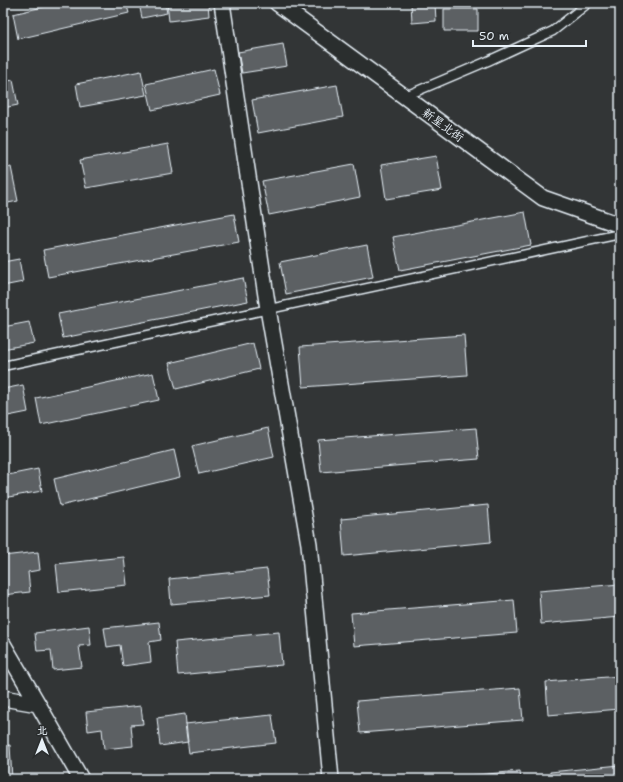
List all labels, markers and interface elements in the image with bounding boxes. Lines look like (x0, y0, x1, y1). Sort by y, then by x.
scale bar (473, 22, 586, 48)
text: 50 m (479, 28, 509, 44)
street label: 新星北街 (419, 104, 467, 146)
north arrow (22, 720, 62, 760)
text: 北 (37, 723, 48, 738)

